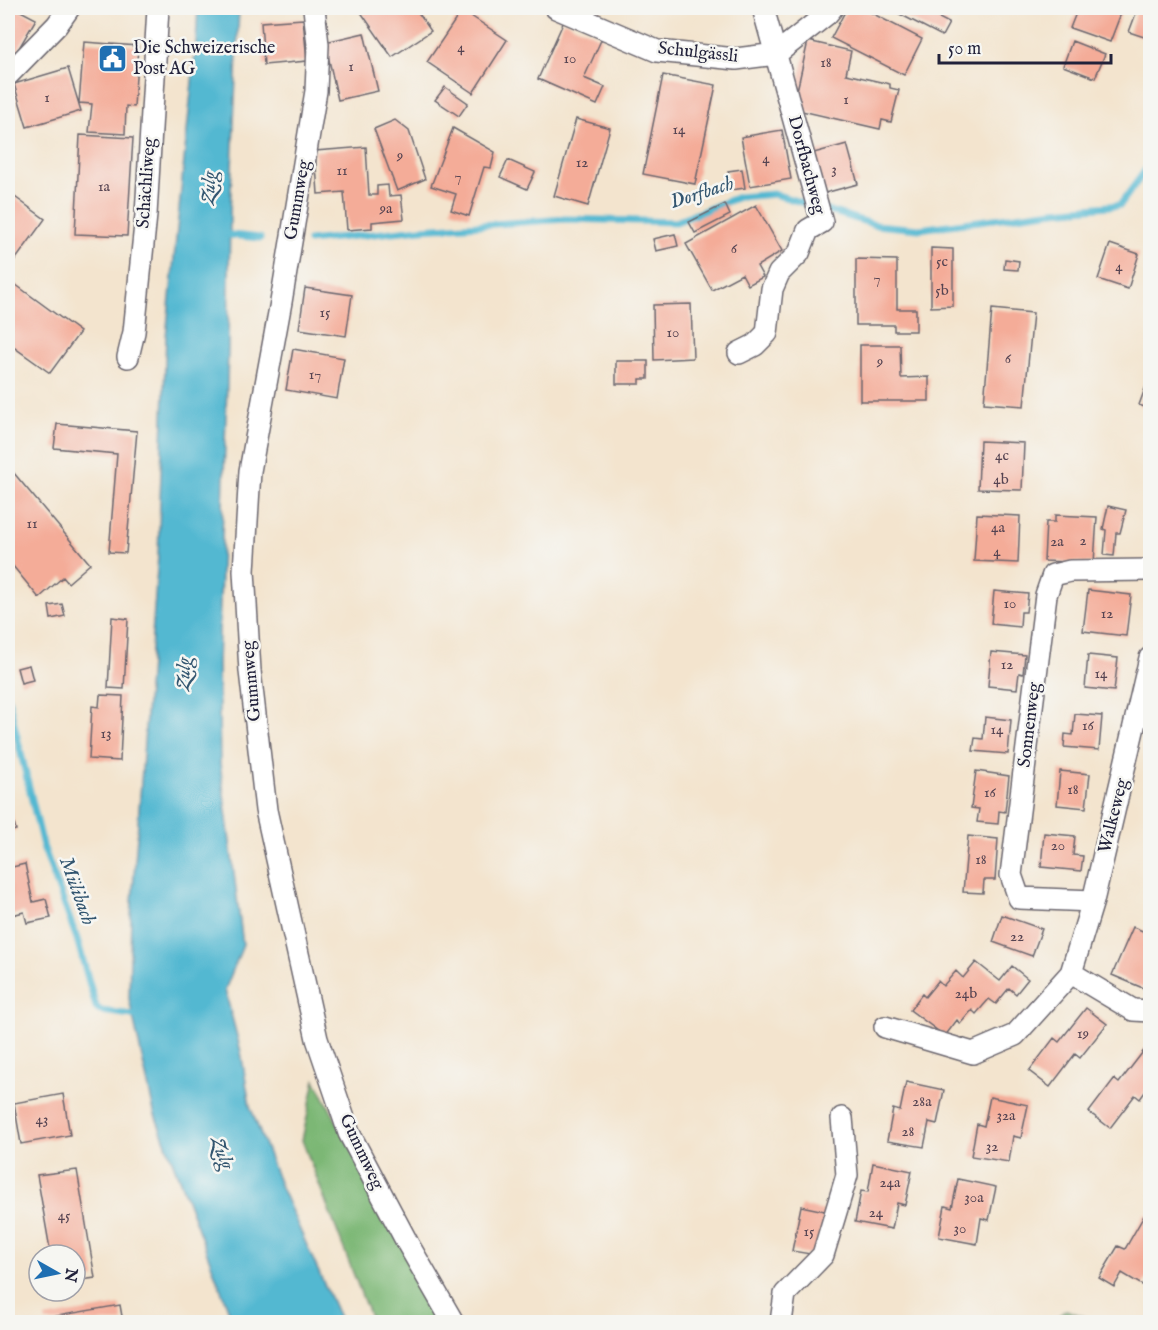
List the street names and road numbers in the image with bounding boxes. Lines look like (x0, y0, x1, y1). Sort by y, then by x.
street label: Schulgässli (657, 37, 739, 69)
street label: Dorfbachweg (782, 113, 830, 217)
street label: Schächliweg (132, 137, 162, 229)
street label: Gummweg (280, 158, 316, 242)
street label: Gummweg (237, 639, 267, 722)
street label: Sonnenweg (1013, 681, 1047, 769)
street label: Walkeweg (1094, 776, 1134, 856)
street label: Gummweg (333, 1110, 389, 1194)

